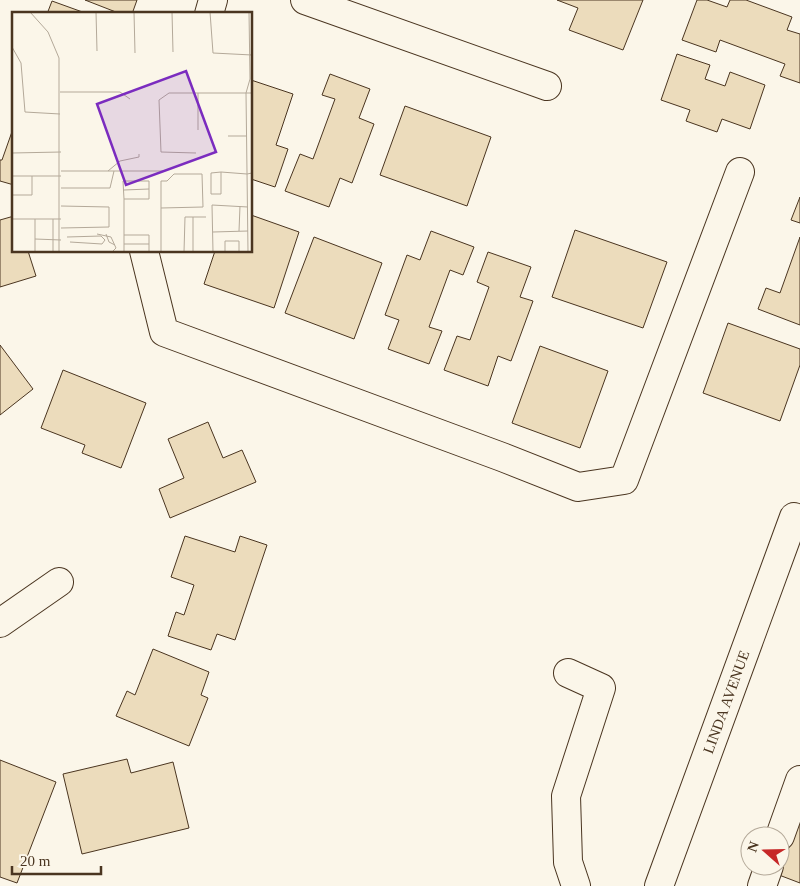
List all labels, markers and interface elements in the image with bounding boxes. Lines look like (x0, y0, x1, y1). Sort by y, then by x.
inset map (12, 12, 252, 252)
street label: LINDA AVENUE (700, 648, 753, 756)
north arrow (740, 826, 790, 876)
text: N (744, 839, 762, 854)
scale bar (12, 844, 101, 876)
text: 20 m (20, 853, 51, 869)

